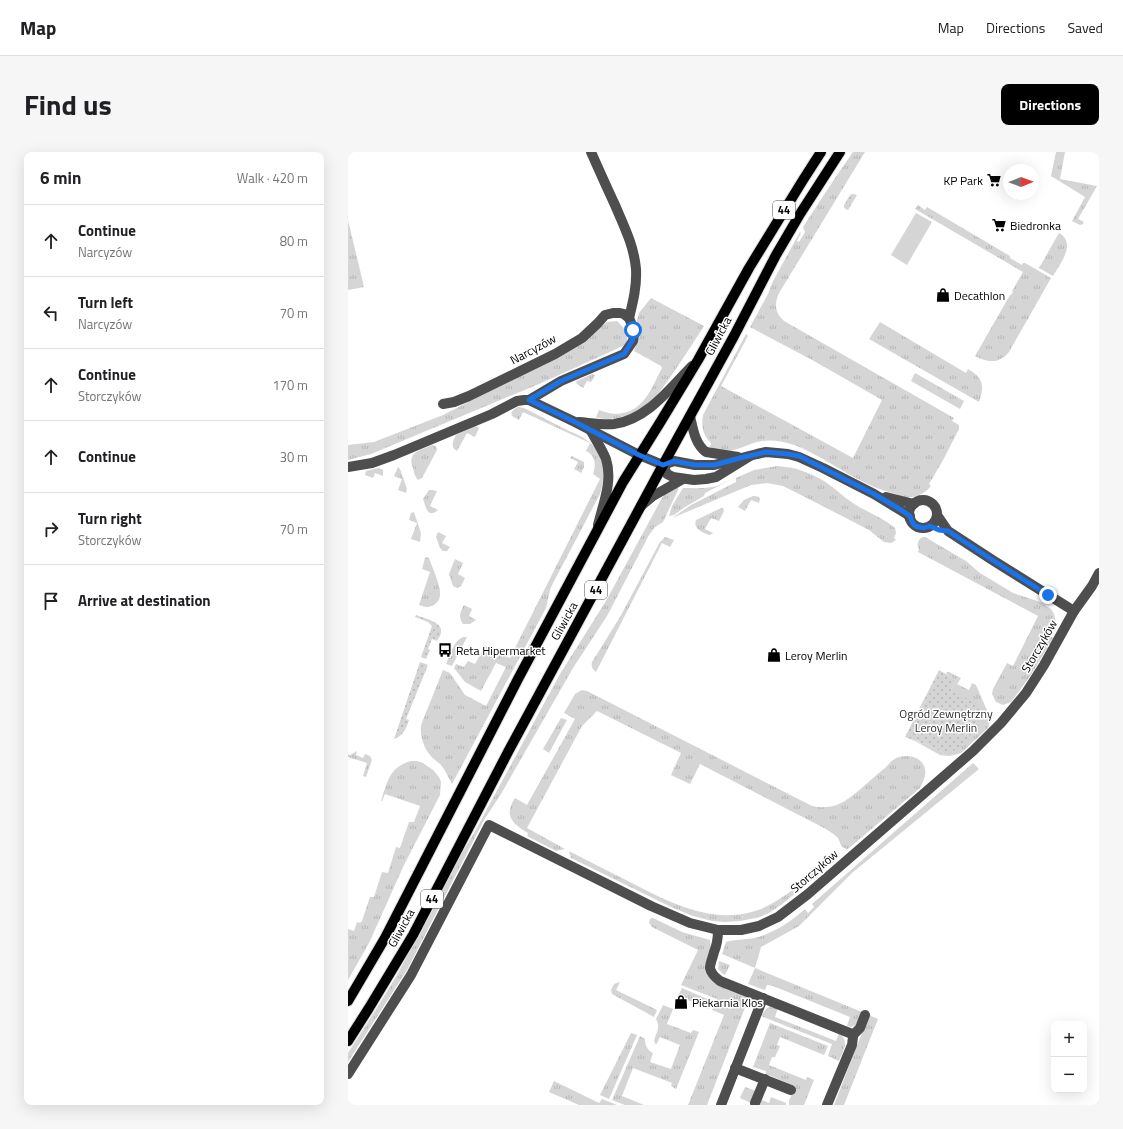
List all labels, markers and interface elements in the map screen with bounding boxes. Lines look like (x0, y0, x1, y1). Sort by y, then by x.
text: Map (20, 13, 56, 42)
text: Map (938, 17, 964, 38)
text: Directions (986, 17, 1045, 38)
text: Saved (1067, 17, 1103, 38)
text: Find us (24, 83, 112, 126)
button: Directions (1001, 84, 1099, 125)
north arrow (1003, 164, 1039, 200)
text: 6 min (40, 165, 81, 191)
text: Walk · 420 m (237, 168, 308, 188)
place label: KP Park (943, 171, 983, 190)
supermarket icon: KP Park (986, 172, 1002, 188)
road number: 44 (773, 201, 795, 219)
place label: Biedronka (1010, 216, 1061, 235)
supermarket icon: Biedronka (991, 217, 1007, 233)
text: Continue (78, 219, 136, 242)
icon: ahead (40, 230, 62, 252)
text: 80 m (280, 231, 308, 251)
text: Narcyzów (78, 242, 132, 262)
place label: Decathlon (954, 286, 1005, 305)
shop icon: Decathlon (935, 287, 951, 303)
text: Turn left (78, 291, 133, 314)
icon: left (40, 302, 62, 324)
text: 70 m (280, 303, 308, 323)
street label: Gliwicka (700, 313, 736, 359)
text: Narcyzów (78, 314, 132, 334)
route start (624, 321, 642, 339)
street label: Narcyzów (506, 329, 560, 369)
text: Continue (78, 363, 136, 386)
icon: ahead (40, 374, 62, 396)
text: 170 m (272, 375, 308, 395)
text: Storczyków (78, 386, 141, 406)
text: Continue (78, 445, 136, 468)
icon: ahead (40, 446, 62, 468)
text: 30 m (280, 447, 308, 467)
text: Turn right (78, 507, 142, 530)
icon: right (40, 518, 62, 540)
text: 70 m (280, 519, 308, 539)
text: Storczyków (78, 530, 141, 550)
road number: 44 (585, 581, 607, 599)
route end (1039, 586, 1057, 604)
text: Arrive at destination (78, 589, 211, 612)
icon: arrive (40, 590, 62, 612)
street label: Gliwicka (546, 598, 582, 644)
street label: Storczyków (1016, 616, 1062, 676)
place label: Reta Hipermarket (456, 641, 546, 660)
bus stop icon: Reta Hipermarket (437, 642, 453, 658)
place label: Leroy Merlin (785, 646, 848, 665)
shop icon: Leroy Merlin (766, 647, 782, 663)
park label: Ogród Zewnętrzny Leroy Merlin (899, 704, 993, 737)
street label: Storczyków (786, 845, 842, 897)
road number: 44 (421, 890, 443, 908)
street label: Gliwicka (383, 905, 419, 951)
place label: Piekarnia Klos (692, 993, 763, 1012)
shop icon: Piekarnia Klos (673, 994, 689, 1010)
map controls (1051, 1021, 1087, 1093)
button: + (1051, 1021, 1087, 1057)
button: − (1051, 1057, 1087, 1093)

